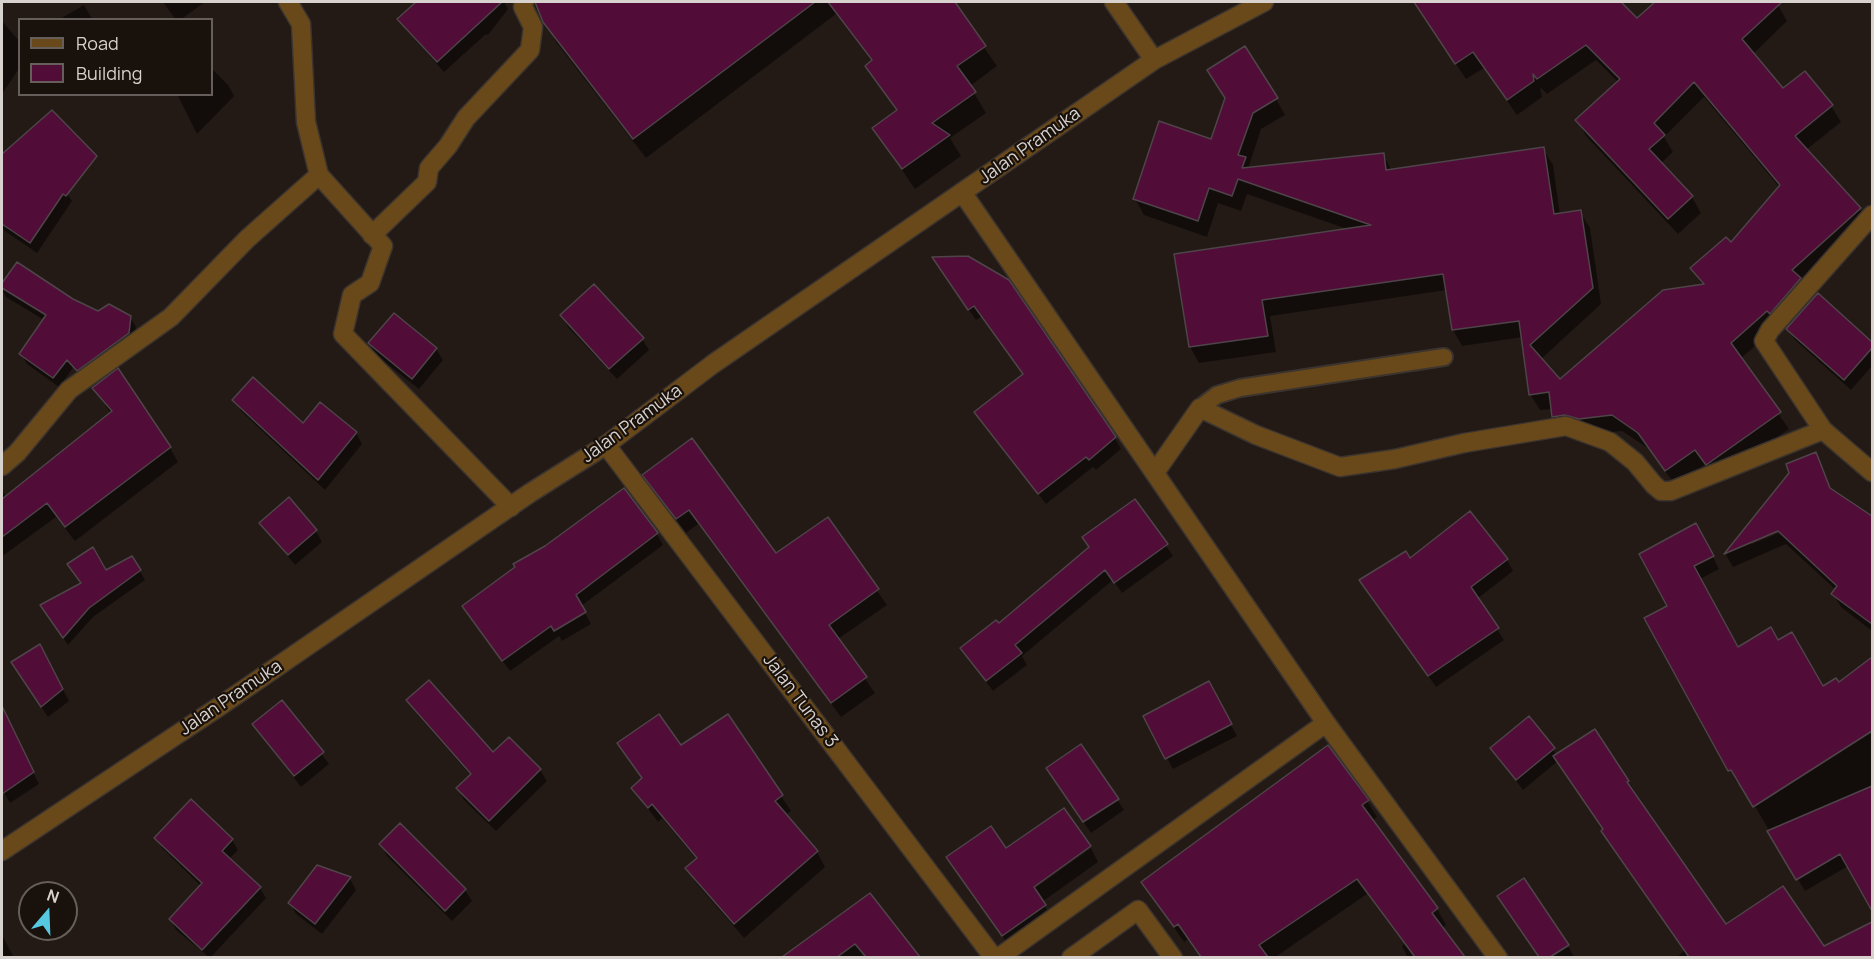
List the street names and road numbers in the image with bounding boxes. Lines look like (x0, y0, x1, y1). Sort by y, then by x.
street label: Jalan Pramuka (975, 103, 1085, 189)
street label: Jalan Pramuka (578, 380, 686, 468)
street label: Jalan Tunas 3 (758, 650, 842, 752)
street label: Jalan Pramuka (176, 656, 286, 740)

